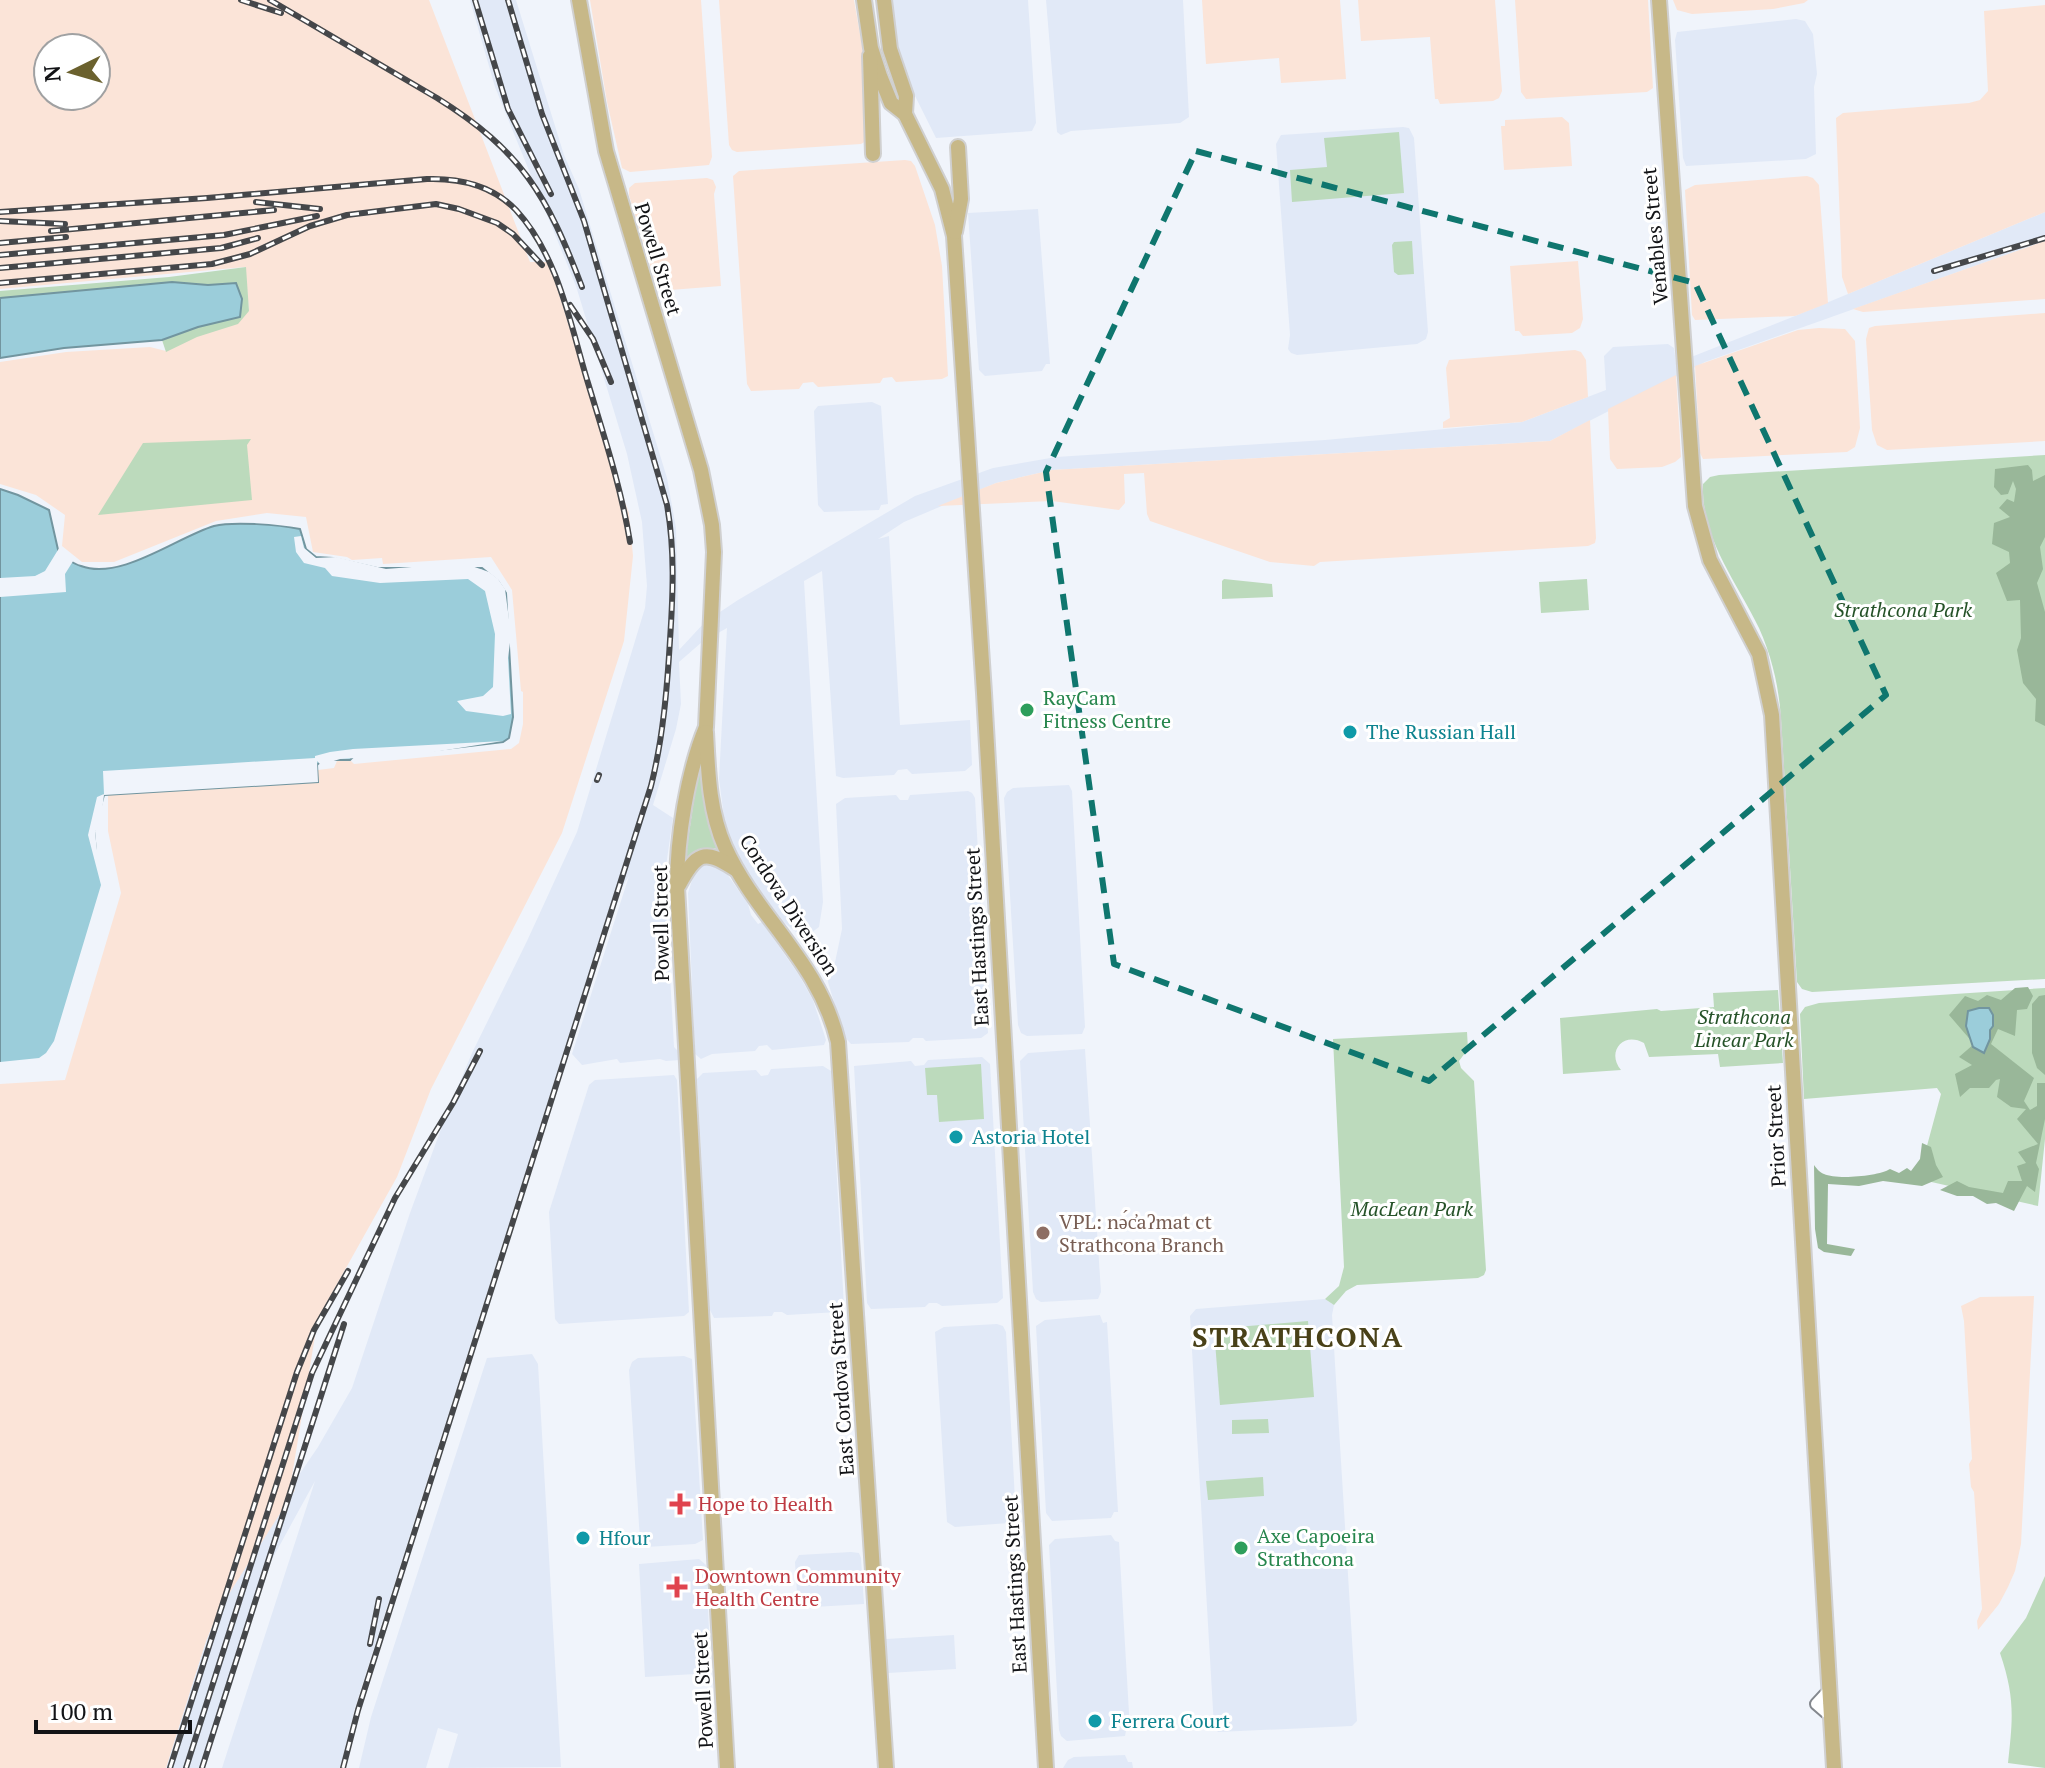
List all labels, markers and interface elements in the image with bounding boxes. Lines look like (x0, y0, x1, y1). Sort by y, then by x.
north arrow (32, 32, 112, 112)
text: N (36, 64, 67, 83)
street label: Venables Street (1635, 166, 1674, 306)
street label: Powell Street (628, 199, 689, 319)
park label: Strathcona Park (1834, 596, 1972, 623)
place label: RayCam Fitness Centre (1043, 684, 1171, 734)
marker: RayCam Fitness Centre (1018, 701, 1036, 719)
place label: The Russian Hall (1366, 718, 1516, 745)
marker: The Russian Hall (1341, 723, 1359, 741)
street label: Cordova Diversion (734, 829, 845, 981)
street label: East Hastings Street (958, 847, 995, 1027)
street label: Powell Street (646, 864, 675, 982)
park label: Strathcona Linear Park (1693, 1003, 1794, 1053)
street label: Prior Street (1759, 1084, 1792, 1188)
place label: Astoria Hotel (972, 1123, 1090, 1150)
marker: Astoria Hotel (947, 1128, 965, 1146)
park label: MacLean Park (1350, 1195, 1474, 1222)
place label: VPL: nə́c̓aʔmat ct Strathcona Branch (1059, 1208, 1224, 1258)
marker: VPL: nə́c̓aʔmat ct Strathcona Branch (1034, 1224, 1052, 1242)
street label: East Cordova Street (821, 1301, 860, 1477)
district label: STRATHCONA (1192, 1318, 1404, 1355)
place label: Hope to Health (698, 1490, 833, 1517)
marker: Hope to Health (669, 1493, 691, 1515)
street label: East Hastings Street (996, 1494, 1033, 1674)
place label: Axe Capoeira Strathcona (1257, 1522, 1375, 1572)
place label: Hfour (599, 1524, 651, 1551)
marker: Hfour (574, 1529, 592, 1547)
marker: Axe Capoeira Strathcona (1232, 1539, 1250, 1557)
place label: Downtown Community Health Centre (695, 1562, 902, 1612)
marker: Downtown Community Health Centre (666, 1576, 688, 1598)
street label: Powell Street (686, 1630, 719, 1749)
scale bar (36, 1684, 190, 1734)
text: 100 m (48, 1695, 113, 1727)
place label: Ferrera Court (1111, 1707, 1231, 1734)
marker: Ferrera Court (1086, 1712, 1104, 1730)

